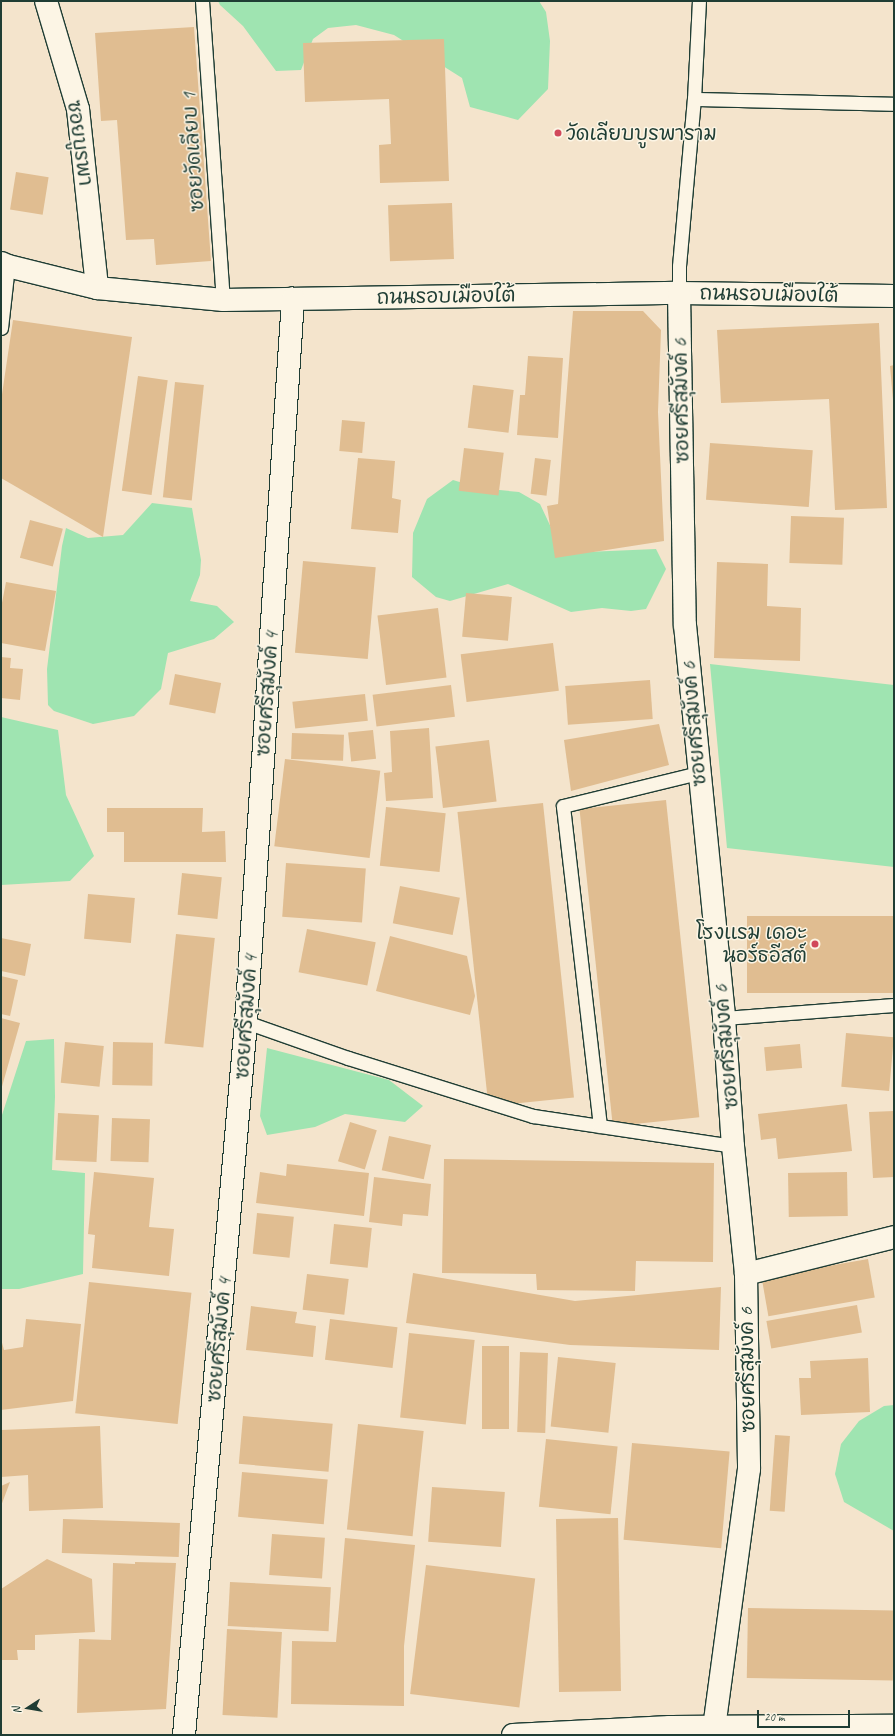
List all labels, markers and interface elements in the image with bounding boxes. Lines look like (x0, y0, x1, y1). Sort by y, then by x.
street label: ซอยวัดเลียบ 1 (177, 91, 209, 213)
street label: ซอยบูรพา (62, 99, 98, 187)
place label: วัดเลียบบูรพาราม (566, 121, 717, 145)
marker: วัดเลียบบูรพาราม (553, 128, 563, 138)
street label: ถนนรอบเมืองใต้ (699, 281, 839, 307)
street label: ถนนรอบเมืองใต้ (376, 283, 516, 309)
street label: ซอยศรีสุมังค์ 6 (668, 338, 694, 464)
street label: ซอยศรีสุมังค์ 4 (251, 631, 283, 757)
street label: ซอยศรีสุมังค์ 6 (677, 661, 711, 787)
place label: โรงแรม เดอะ นอร์ธอีสต์ (696, 920, 807, 967)
marker: โรงแรม เดอะ นอร์ธอีสต์ (810, 939, 820, 949)
street label: ซอยศรีสุมังค์ 4 (230, 954, 262, 1080)
street label: ซอยศรีสุมังค์ 6 (709, 984, 743, 1110)
street label: ซอยศรีสุมังค์ 4 (202, 1277, 236, 1403)
street label: ซอยศรีสุมังค์ 6 (734, 1307, 760, 1433)
north arrow (8, 1688, 48, 1728)
scale bar (759, 1702, 852, 1728)
text: N (9, 1706, 24, 1715)
text: 20 m (764, 1709, 784, 1725)

